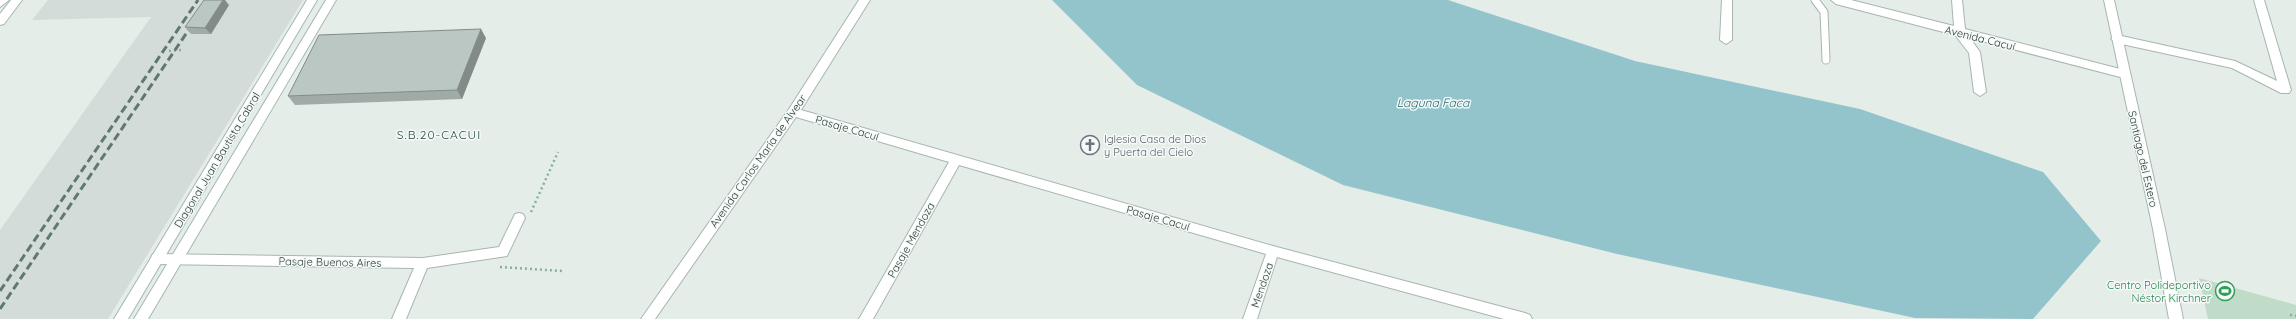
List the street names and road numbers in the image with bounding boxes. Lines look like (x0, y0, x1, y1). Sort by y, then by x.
street label: Avenida Cacuí (1943, 22, 2017, 54)
street label: Diagonal Juan Bautista Cabral (171, 90, 263, 230)
street label: Avenida Carlos María de Alvear (707, 91, 810, 230)
street label: Santiago del Estero (2125, 109, 2161, 209)
street label: Pasaje Cacuí (814, 112, 881, 144)
street label: Pasaje Mendoza (884, 200, 938, 280)
street label: Pasaje Cacuí (1125, 202, 1192, 234)
street label: Pasaje Buenos Aires (278, 254, 382, 270)
street label: Mendoza (1248, 261, 1276, 309)

